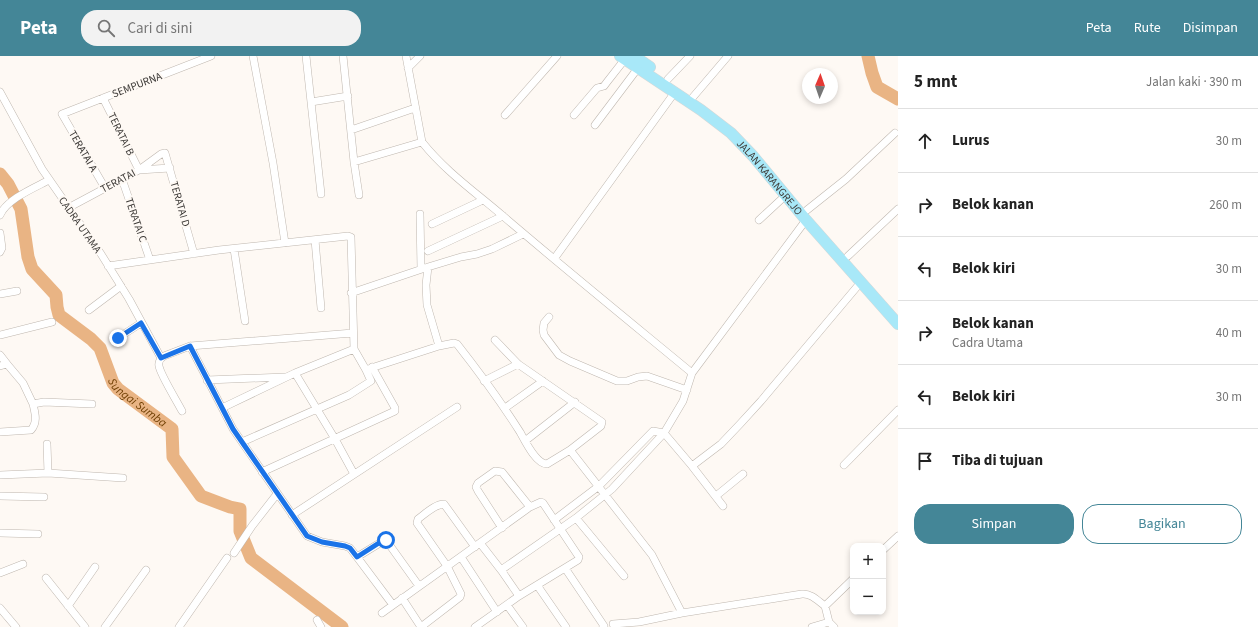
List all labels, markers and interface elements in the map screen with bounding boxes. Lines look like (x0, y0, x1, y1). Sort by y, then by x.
search box (81, 10, 361, 46)
text: Peta (20, 15, 57, 42)
icon: search (95, 17, 117, 39)
text: Cari di sini (127, 18, 192, 39)
text: Peta (1086, 18, 1112, 38)
text: Rute (1134, 18, 1161, 38)
text: Disimpan (1183, 18, 1238, 38)
north arrow (802, 68, 838, 104)
street label: SEMPURNA (110, 69, 164, 101)
text: 5 mnt (914, 70, 957, 94)
text: Jalan kaki · 390 m (1146, 73, 1242, 91)
street label: TERATAI B (104, 110, 138, 159)
street label: TERATAI A (65, 127, 101, 175)
icon: ahead (914, 130, 936, 152)
text: Lurus (952, 130, 989, 151)
text: 30 m (1216, 132, 1242, 150)
street label: JALAN KARANGREJO (733, 136, 806, 218)
street label: TERATAI (98, 166, 138, 196)
street label: TERATAI D (166, 180, 194, 229)
street label: CADRA UTAMA (55, 194, 105, 256)
icon: right (914, 194, 936, 216)
text: Belok kanan (952, 194, 1034, 215)
street label: TERATAI C (121, 196, 151, 244)
text: 260 m (1209, 196, 1242, 214)
icon: left (914, 258, 936, 280)
text: Belok kiri (952, 258, 1015, 279)
text: 30 m (1216, 260, 1242, 278)
text: Belok kanan (952, 313, 1034, 334)
icon: right (914, 322, 936, 344)
text: 40 m (1216, 324, 1242, 342)
route end (109, 329, 127, 347)
text: Cadra Utama (952, 334, 1023, 352)
water label: Sungai Sumba (103, 376, 171, 431)
icon: left (914, 386, 936, 408)
text: Belok kiri (952, 386, 1015, 407)
text: 30 m (1216, 388, 1242, 406)
icon: arrive (914, 450, 936, 472)
text: Tiba di tujuan (952, 450, 1043, 471)
button: Simpan (914, 504, 1074, 544)
button: Bagikan (1082, 504, 1242, 544)
route start (377, 531, 395, 549)
map controls (850, 543, 886, 615)
button: + (850, 543, 886, 579)
button: − (850, 579, 886, 615)

